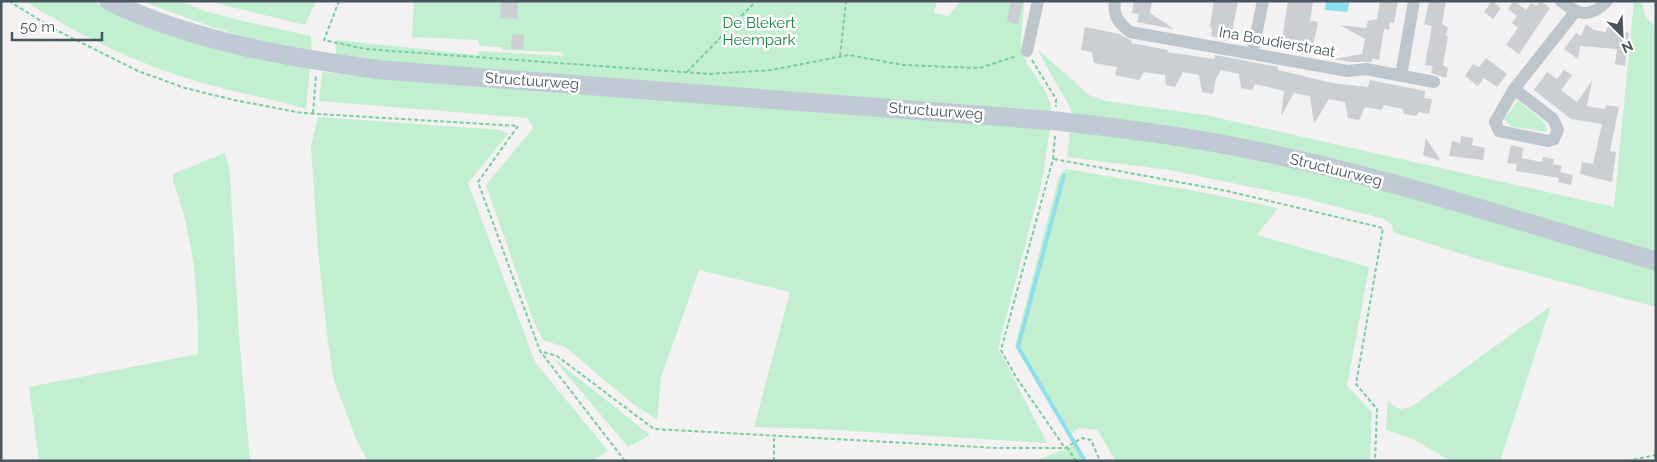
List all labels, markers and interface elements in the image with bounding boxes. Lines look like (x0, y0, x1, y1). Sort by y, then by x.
scale bar (12, 10, 102, 42)
north arrow (1597, 10, 1647, 60)
park label: De Blekert Heempark (723, 14, 796, 49)
text: 50 m (20, 18, 55, 36)
street label: Ina Boudierstraat (1217, 23, 1337, 61)
text: N (1619, 37, 1635, 56)
street label: Structuurweg (484, 69, 580, 93)
street label: Structuurweg (888, 99, 984, 123)
street label: Structuurweg (1288, 150, 1384, 190)

